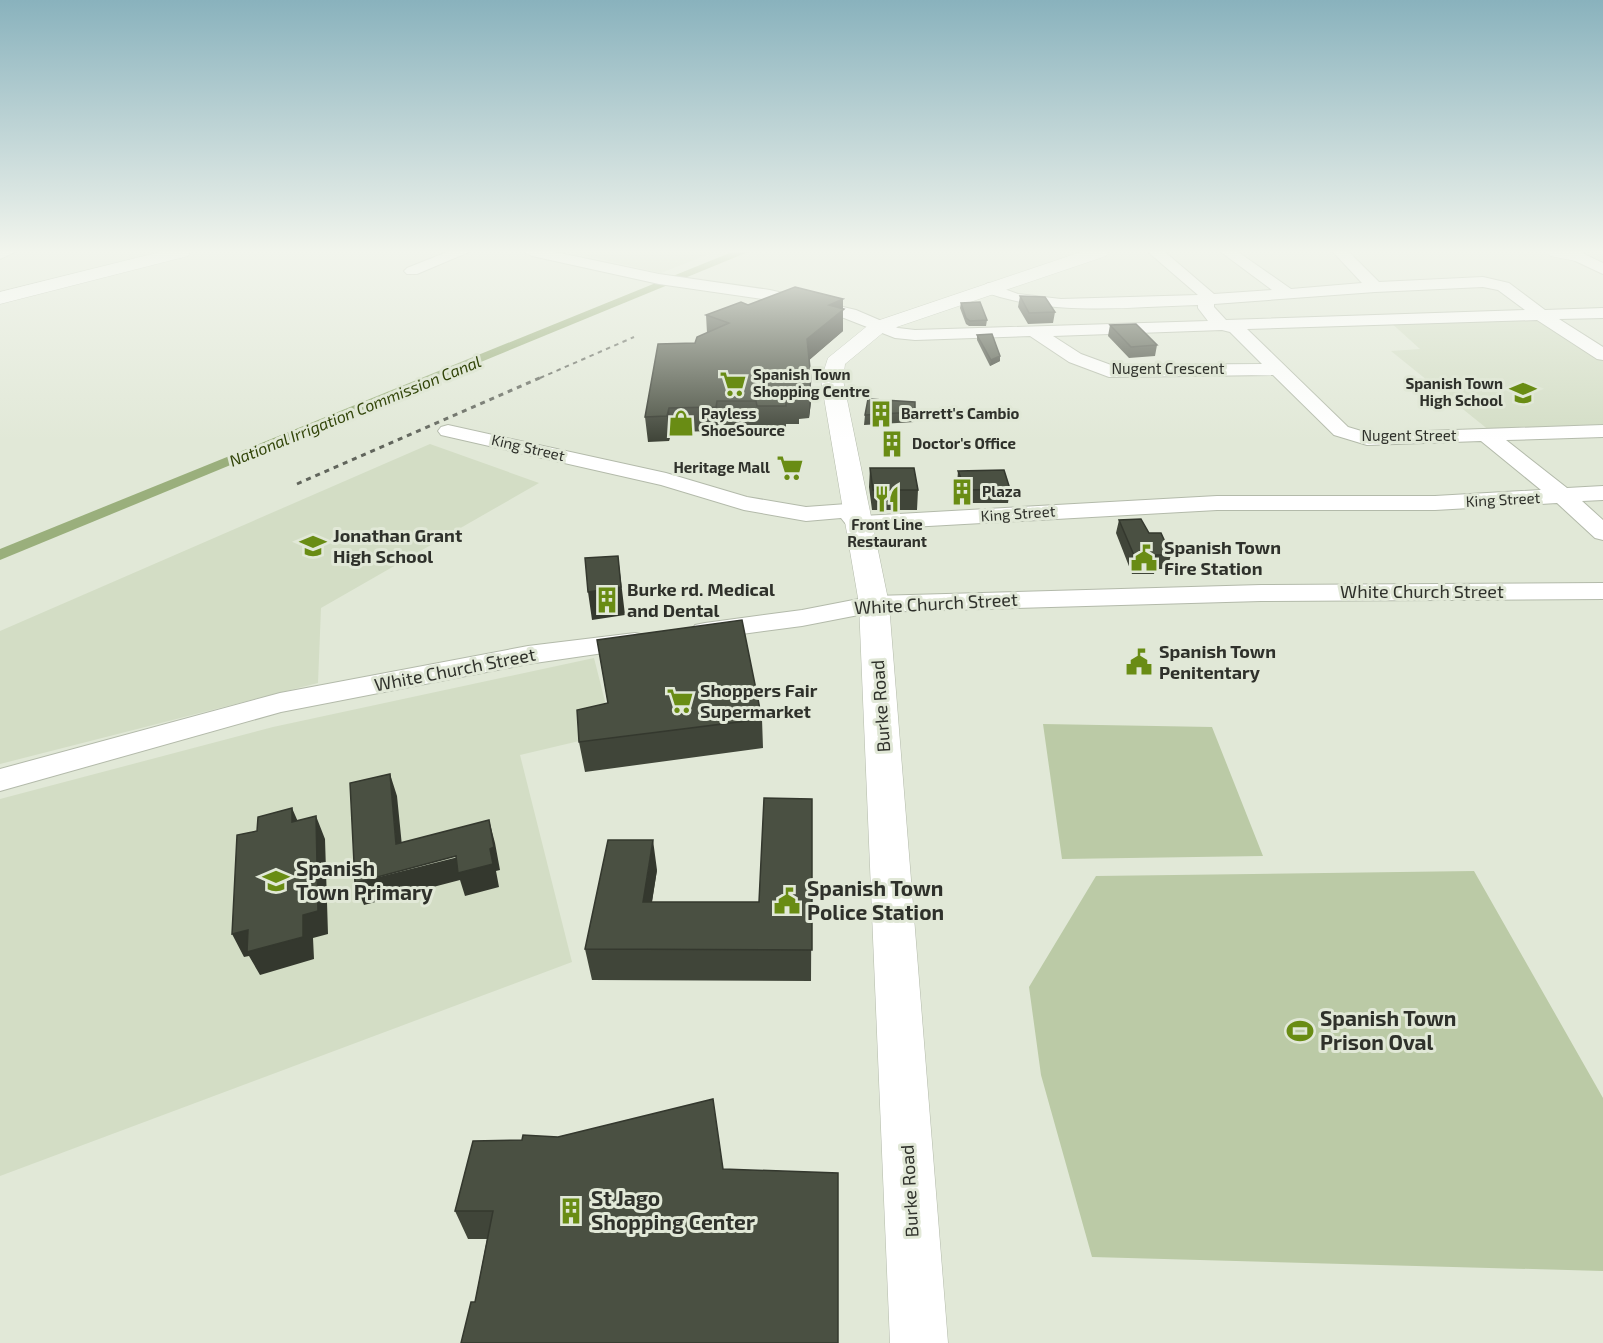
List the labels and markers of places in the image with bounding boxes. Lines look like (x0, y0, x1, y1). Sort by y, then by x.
place label: Spanish Town Shopping Centre (753, 365, 870, 400)
supermarket icon: Spanish Town Shopping Centre (718, 369, 748, 399)
place label: Spanish Town High School (1406, 374, 1503, 409)
school or university icon: Spanish Town High School (1508, 378, 1538, 408)
building icon: Barrett's Cambio (866, 399, 896, 429)
place label: Payless ShoeSource (701, 404, 785, 439)
place label: Barrett's Cambio (901, 404, 1020, 422)
shop icon: Payless ShoeSource (666, 408, 696, 438)
building icon: Doctor's Office (877, 429, 907, 459)
place label: Doctor's Office (912, 434, 1016, 452)
supermarket icon: Heritage Mall (775, 453, 805, 483)
place label: Heritage Mall (673, 458, 770, 476)
building icon: Plaza (947, 477, 977, 507)
place label: Plaza (982, 482, 1021, 500)
restaurant icon: Front Line Restaurant (872, 484, 902, 514)
place label: Front Line Restaurant (847, 515, 927, 550)
place label: Jonathan Grant High School (333, 524, 463, 567)
school or university icon: Jonathan Grant High School (298, 531, 328, 561)
place label: Spanish Town Fire Station (1164, 536, 1281, 579)
public building icon: Spanish Town Fire Station (1129, 543, 1159, 573)
place label: Burke rd. Medical and Dental (627, 578, 775, 621)
building icon: Burke rd. Medical and Dental (592, 585, 622, 615)
place label: Spanish Town Penitentary (1159, 640, 1276, 683)
public building icon: Spanish Town Penitentary (1124, 647, 1154, 677)
place label: Shoppers Fair Supermarket (700, 679, 818, 722)
supermarket icon: Shoppers Fair Supermarket (665, 686, 695, 716)
place label: Spanish Town Primary (296, 855, 433, 905)
school or university icon: Spanish Town Primary (261, 866, 291, 896)
place label: Spanish Town Police Station (807, 875, 944, 924)
public building icon: Spanish Town Police Station (772, 886, 802, 916)
place label: Spanish Town Prison Oval (1320, 1005, 1456, 1054)
sports icon: Spanish Town Prison Oval (1285, 1016, 1315, 1046)
place label: St Jago Shopping Center (591, 1185, 755, 1234)
building icon: St Jago Shopping Center (556, 1196, 586, 1226)

